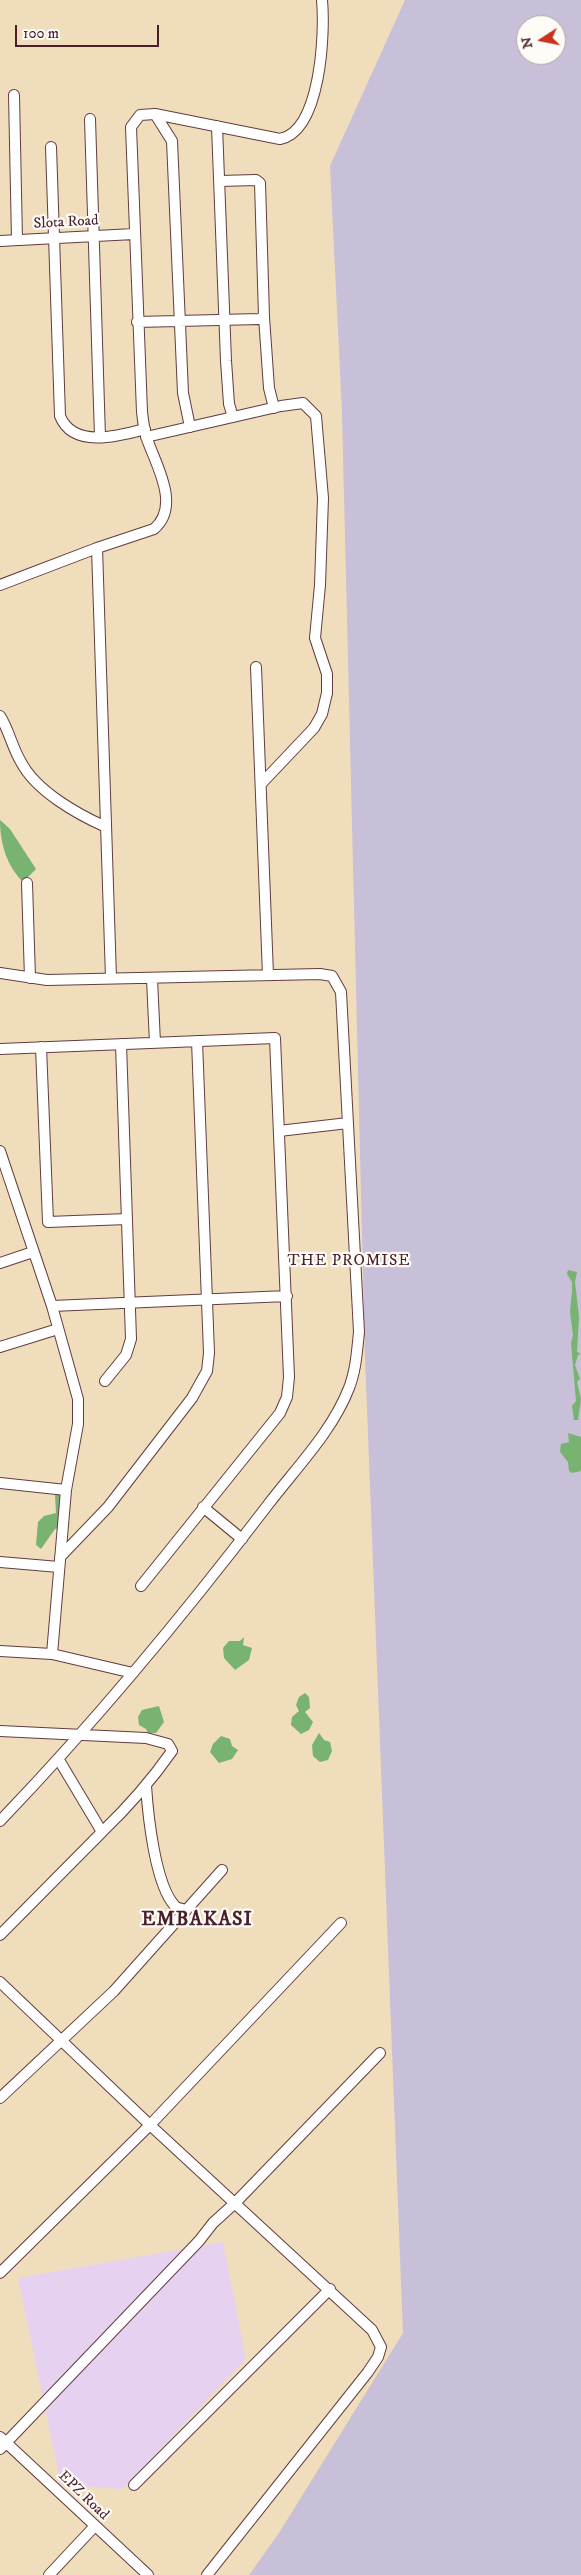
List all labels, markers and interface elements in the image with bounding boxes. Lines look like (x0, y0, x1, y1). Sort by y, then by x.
scale bar (18, 15, 161, 47)
north arrow (516, 15, 566, 65)
text: 100 m (23, 24, 59, 43)
text: N (517, 35, 537, 50)
street label: Slota Road (33, 212, 99, 234)
district label: THE PROMISE (286, 1252, 412, 1272)
district label: EMBAKASI (140, 1909, 254, 1933)
street label: EPZ Road (54, 2468, 112, 2524)

